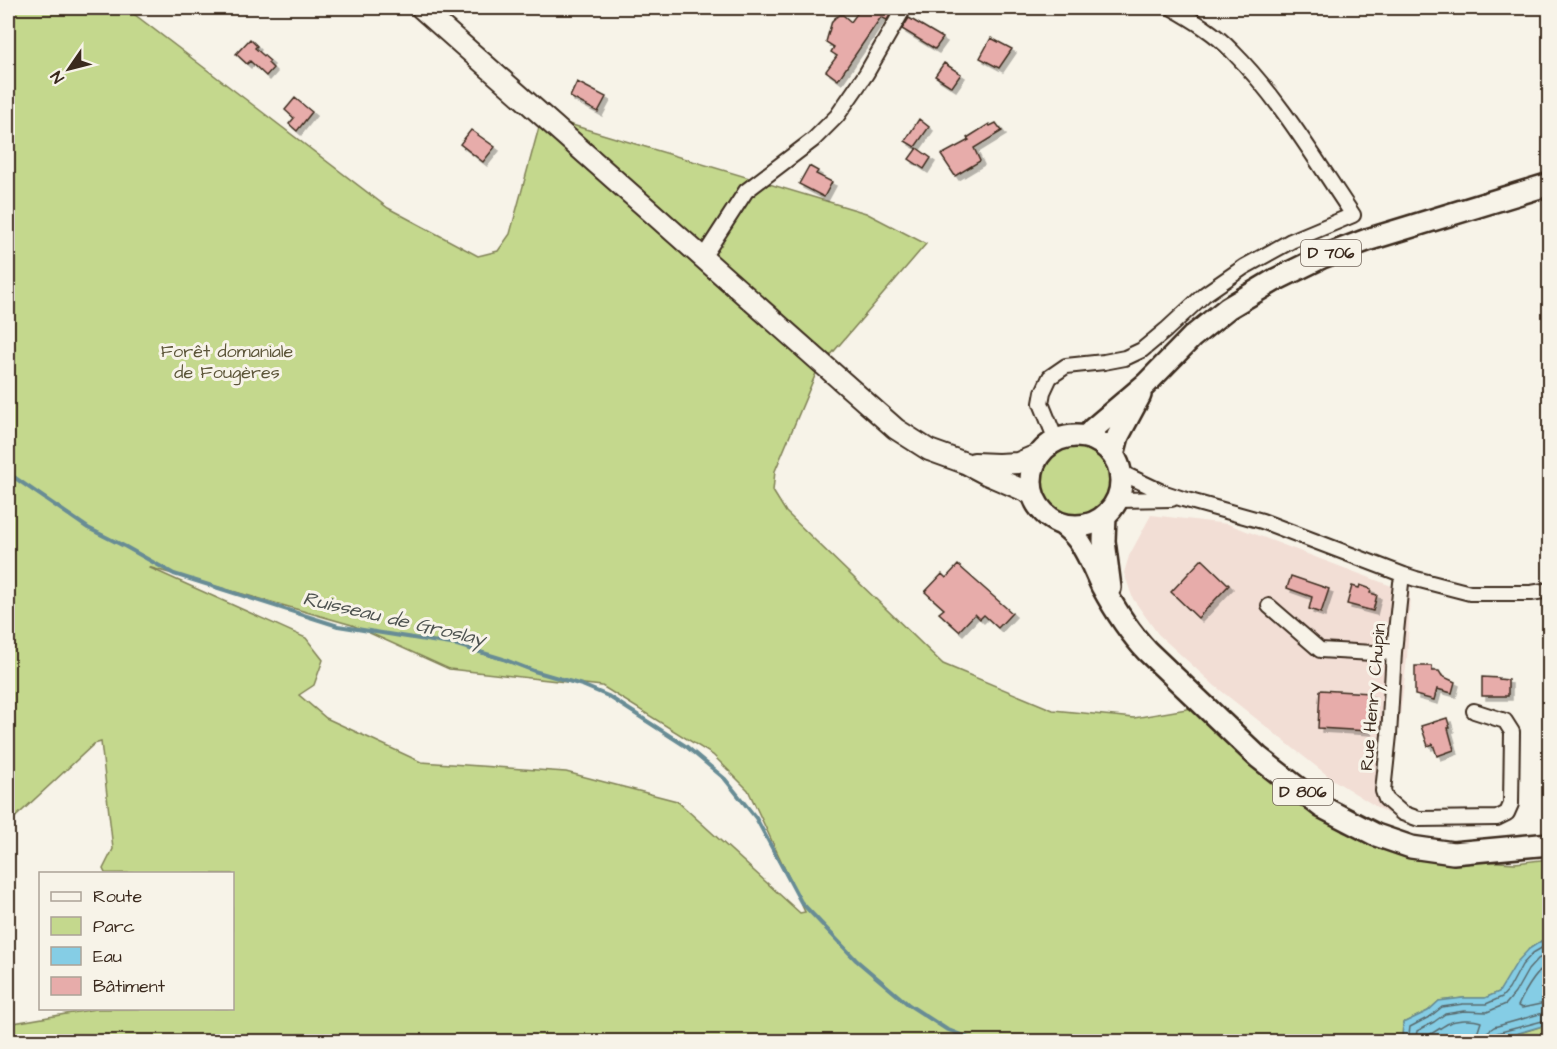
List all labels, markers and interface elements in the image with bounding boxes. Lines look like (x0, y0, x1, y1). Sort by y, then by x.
north arrow (39, 39, 99, 99)
text: N (46, 67, 69, 87)
road number: D 706 (1301, 240, 1361, 266)
park label: Forêt domaniale de Fougères (161, 339, 294, 386)
water label: Ruisseau de Groslay (300, 584, 490, 655)
street label: Rue Henry Chupin (1354, 622, 1393, 772)
road number: D 806 (1273, 779, 1333, 805)
legend (39, 872, 234, 1010)
text: Route (93, 884, 142, 909)
text: Parc (93, 914, 135, 939)
text: Eau (93, 944, 122, 969)
text: Bâtiment (93, 974, 166, 999)

